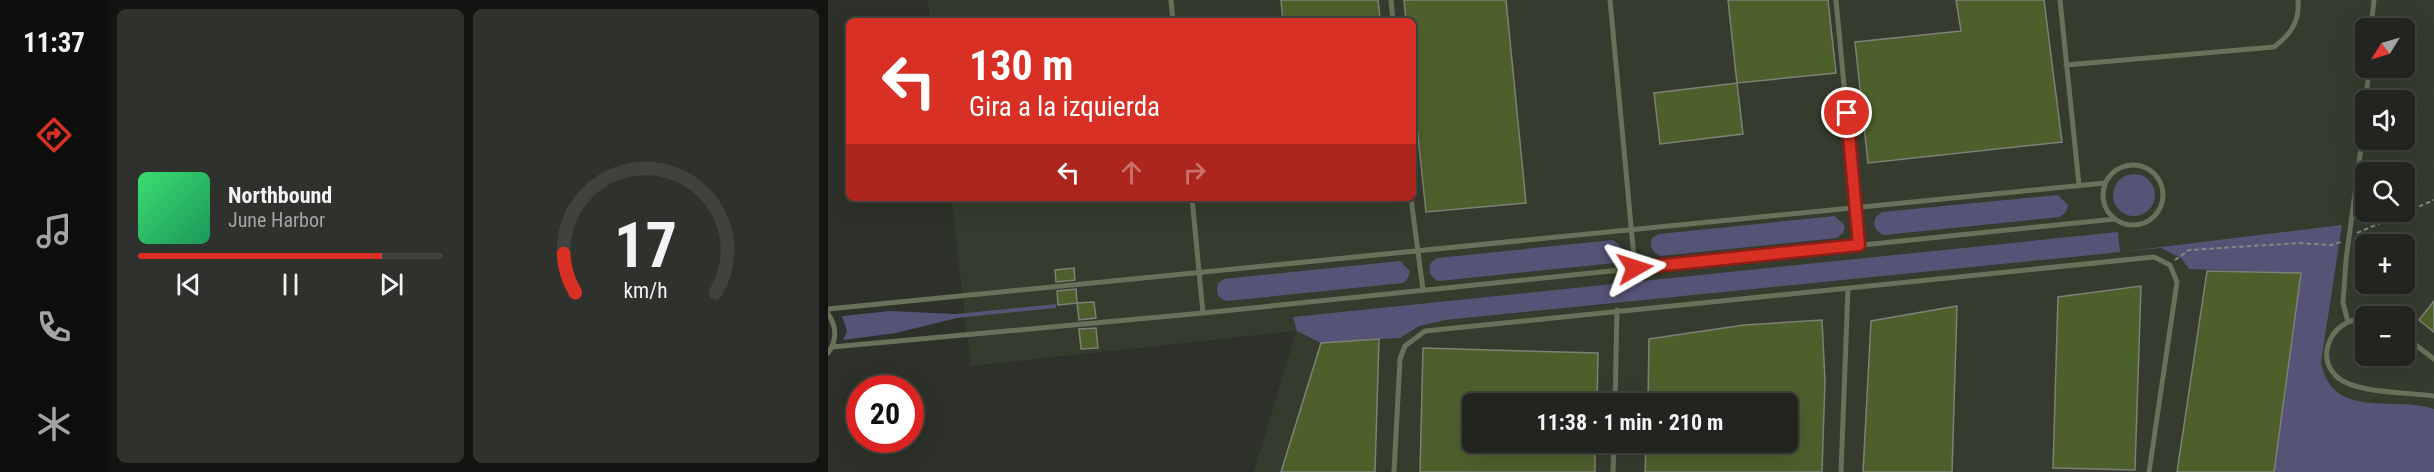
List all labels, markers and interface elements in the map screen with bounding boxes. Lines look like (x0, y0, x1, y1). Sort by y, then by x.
north arrow (2355, 18, 2415, 78)
map controls (2355, 18, 2415, 366)
text: 11:37 (23, 27, 85, 59)
text: 130 m (969, 41, 1074, 90)
icon: left (870, 42, 948, 120)
pin (1821, 87, 1872, 138)
button: sound (2355, 90, 2415, 150)
text: Gira a la izquierda (969, 91, 1160, 123)
icon: arrive (1830, 96, 1863, 129)
icon: directions (33, 114, 75, 156)
icon: left (1052, 156, 1085, 189)
icon: ahead (1115, 156, 1148, 189)
icon: right (1178, 156, 1211, 189)
button: search (2355, 162, 2415, 222)
text: Northbound (228, 183, 332, 208)
text: June Harbor (228, 208, 325, 232)
text: 17 (614, 209, 677, 282)
icon: music (33, 210, 75, 252)
button: + (2355, 234, 2415, 294)
position arrow (1603, 236, 1667, 300)
icon: previous (172, 268, 205, 301)
icon: pause (274, 268, 307, 301)
icon: next (375, 268, 408, 301)
text: km/h (624, 278, 668, 303)
icon: phone (33, 306, 75, 348)
button: − (2355, 306, 2415, 366)
speed limit sign: 20 (846, 375, 924, 453)
icon: climate (33, 403, 75, 445)
text: 11:38 · 1 min · 210 m (1537, 410, 1723, 435)

